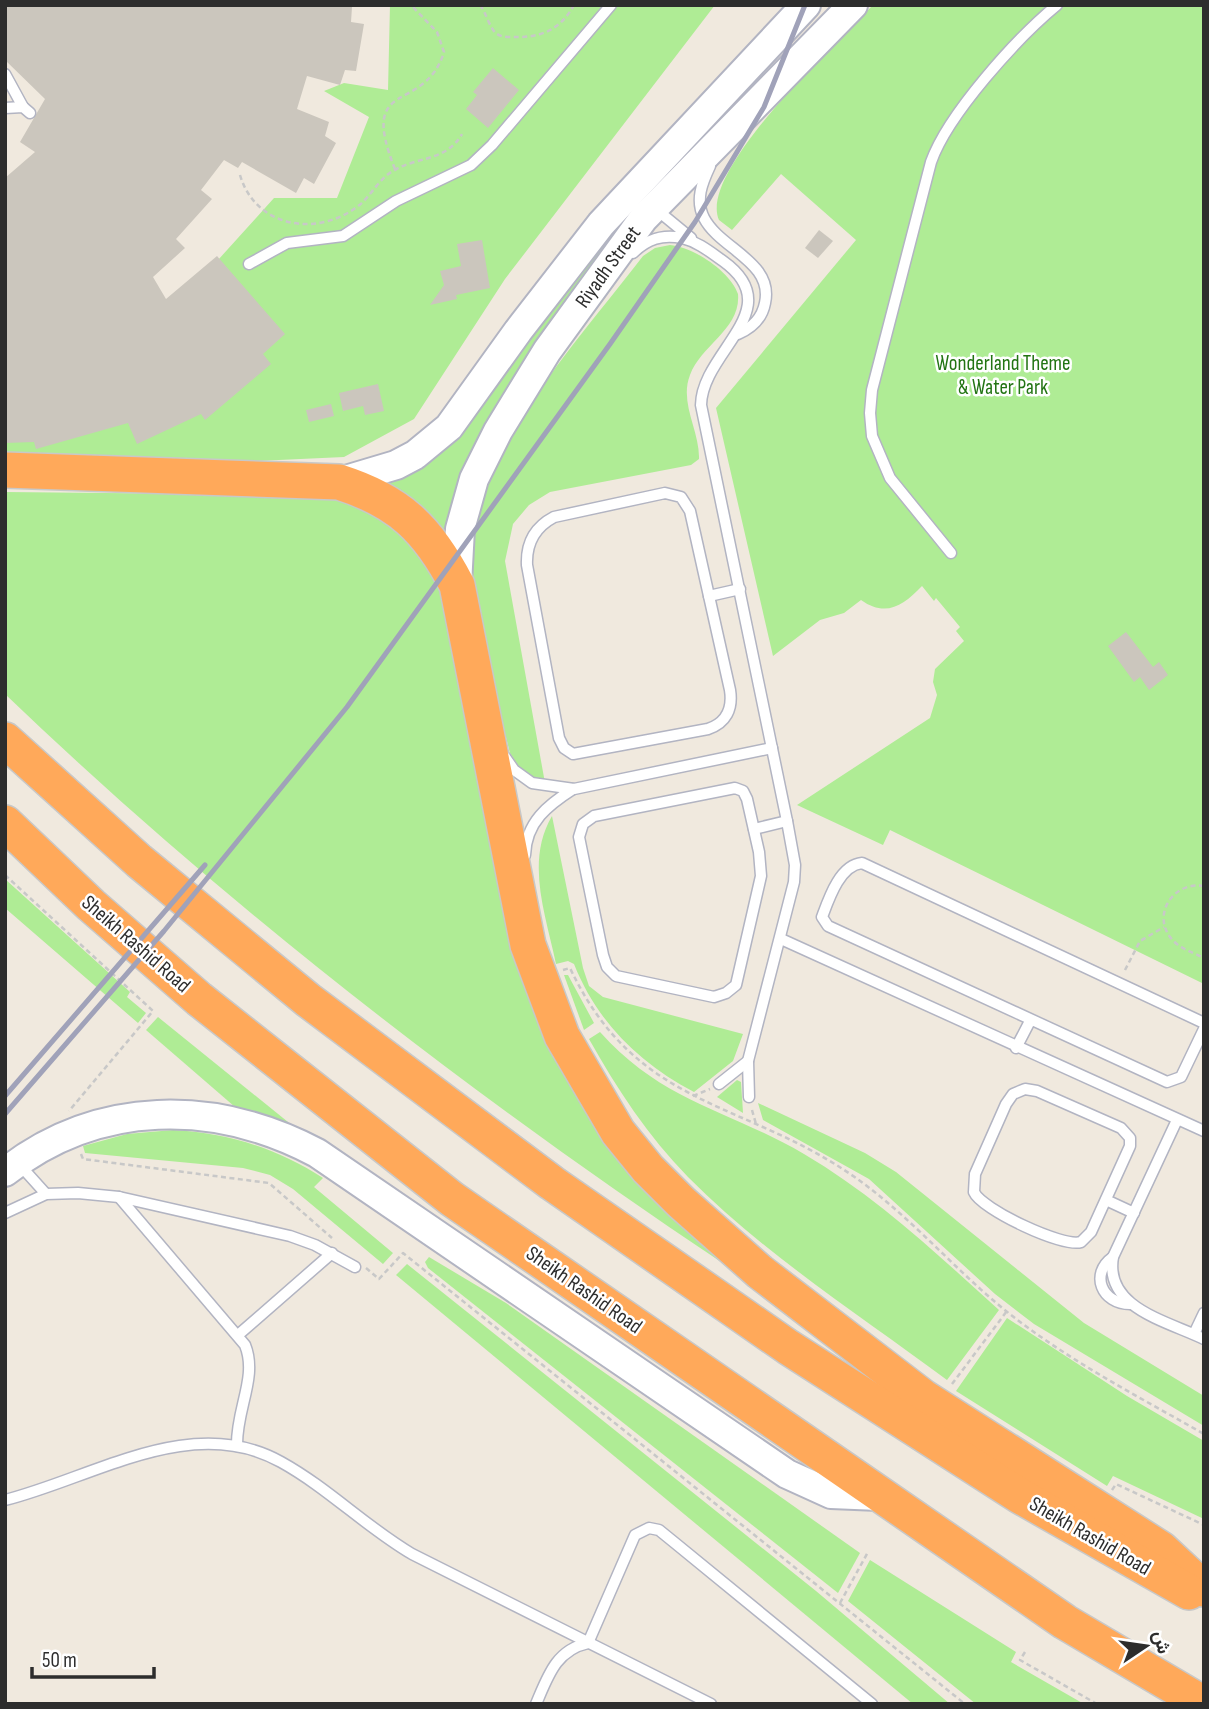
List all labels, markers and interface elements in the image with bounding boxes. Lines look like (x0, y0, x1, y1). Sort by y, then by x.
street label: Riyadh Street (570, 221, 646, 313)
park label: Wonderland Theme & Water Park (935, 351, 1071, 400)
street label: Sheikh Rashid Road (77, 890, 195, 998)
street label: Sheikh Rashid Road (521, 1241, 647, 1339)
street label: Sheikh Rashid Road (1025, 1491, 1155, 1581)
north arrow (1111, 1611, 1181, 1681)
text: ش (1147, 1629, 1175, 1656)
scale bar (32, 1636, 154, 1680)
text: 50 m (42, 1648, 77, 1673)

